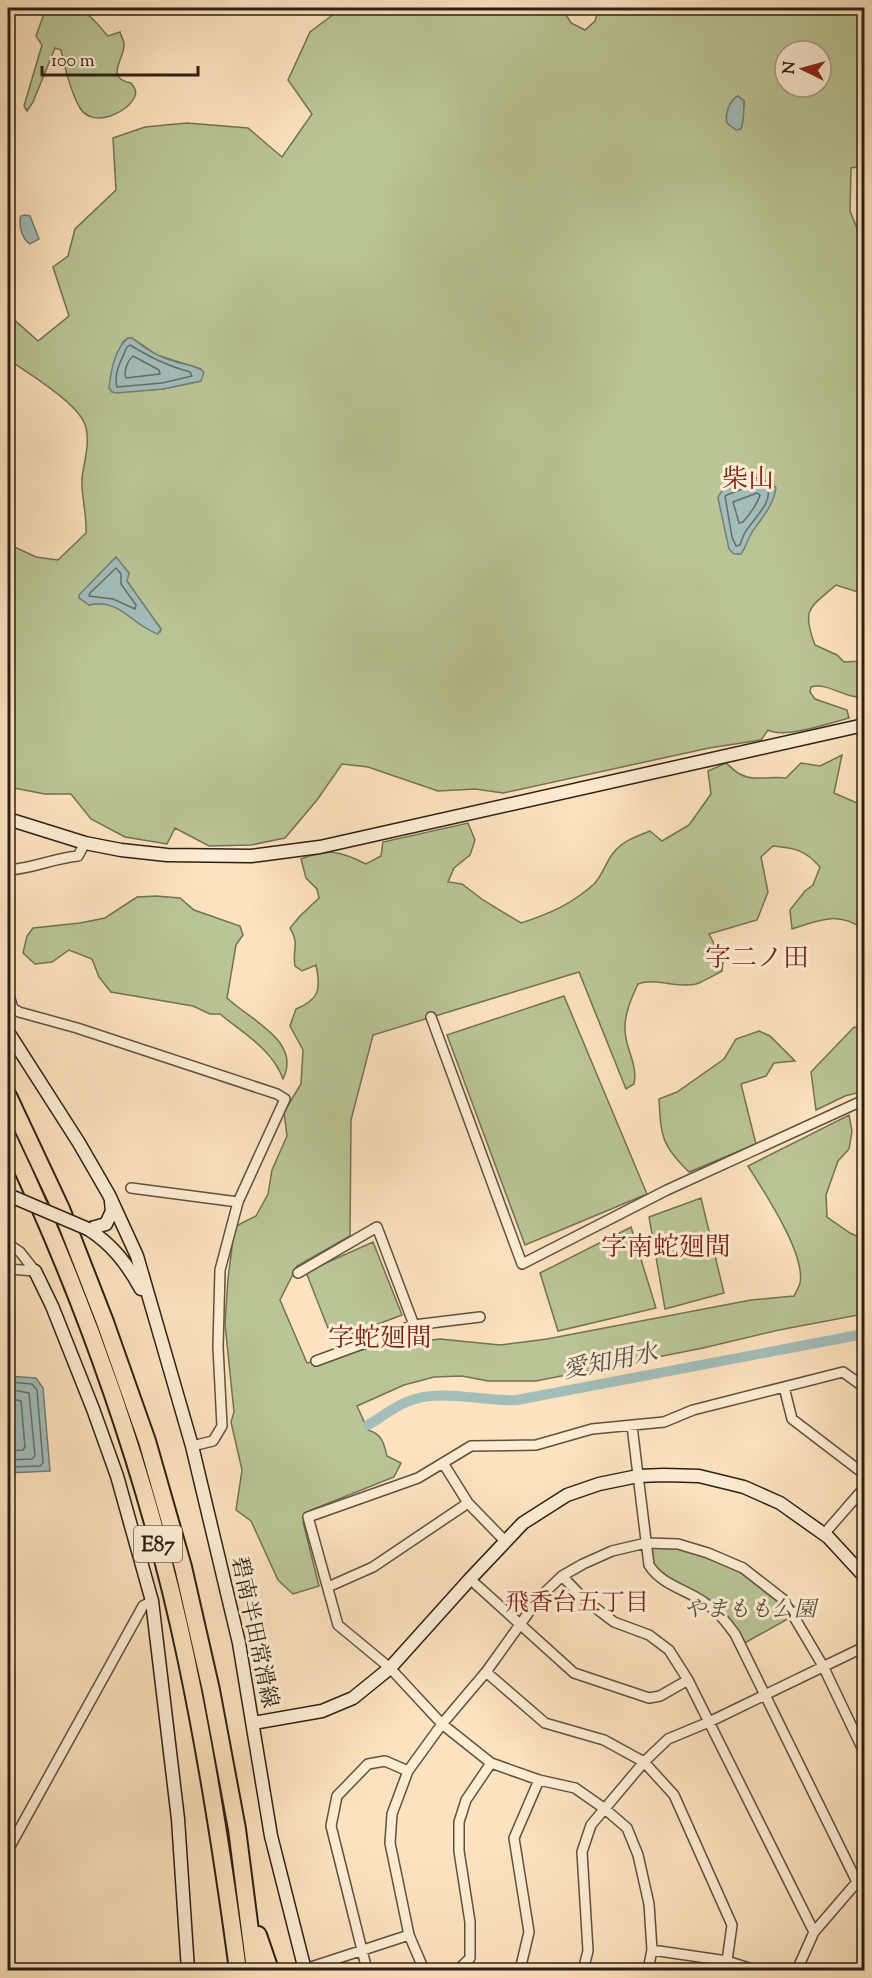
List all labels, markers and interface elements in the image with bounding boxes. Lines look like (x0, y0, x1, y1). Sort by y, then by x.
scale bar (42, 39, 198, 77)
north arrow (773, 39, 833, 99)
text: 100 m (51, 49, 95, 75)
text: N (779, 60, 803, 75)
district label: 柴山 (722, 462, 774, 499)
district label: 字二ノ田 (705, 941, 809, 978)
district label: 字南蛇廻間 (601, 1230, 731, 1267)
district label: 字蛇廻間 (328, 1321, 432, 1358)
water label: 愛知用水 (560, 1337, 663, 1389)
road number: E87 (134, 1526, 182, 1562)
street label: 碧南半田常滑線 (221, 1554, 285, 1711)
district label: 飛香台五丁目 (505, 1587, 649, 1621)
park label: やまもも公園 (684, 1595, 819, 1627)

